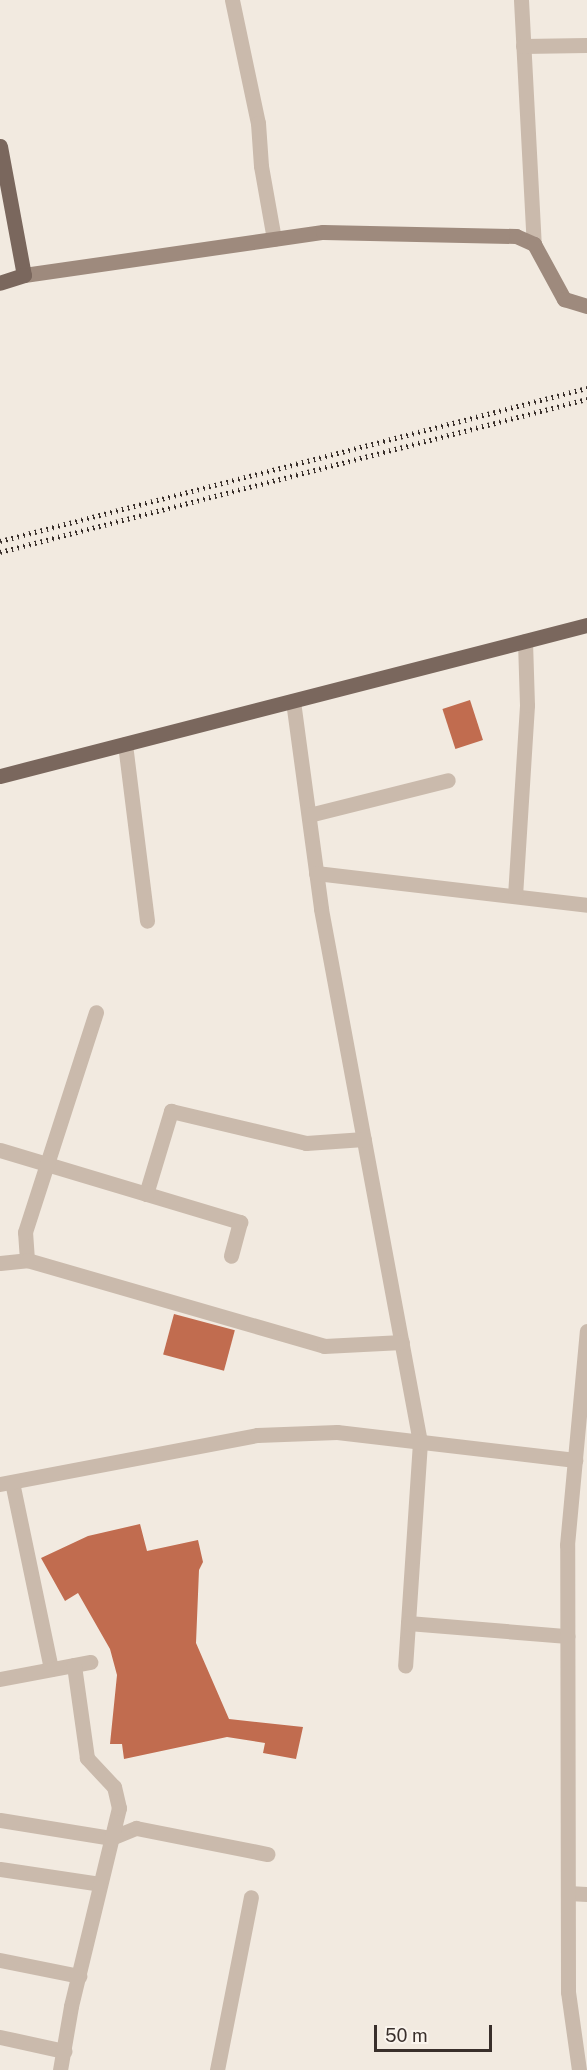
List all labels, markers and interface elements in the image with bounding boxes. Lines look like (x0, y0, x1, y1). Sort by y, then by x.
scale bar (377, 2013, 496, 2051)
text: 50 m (385, 2025, 428, 2046)

